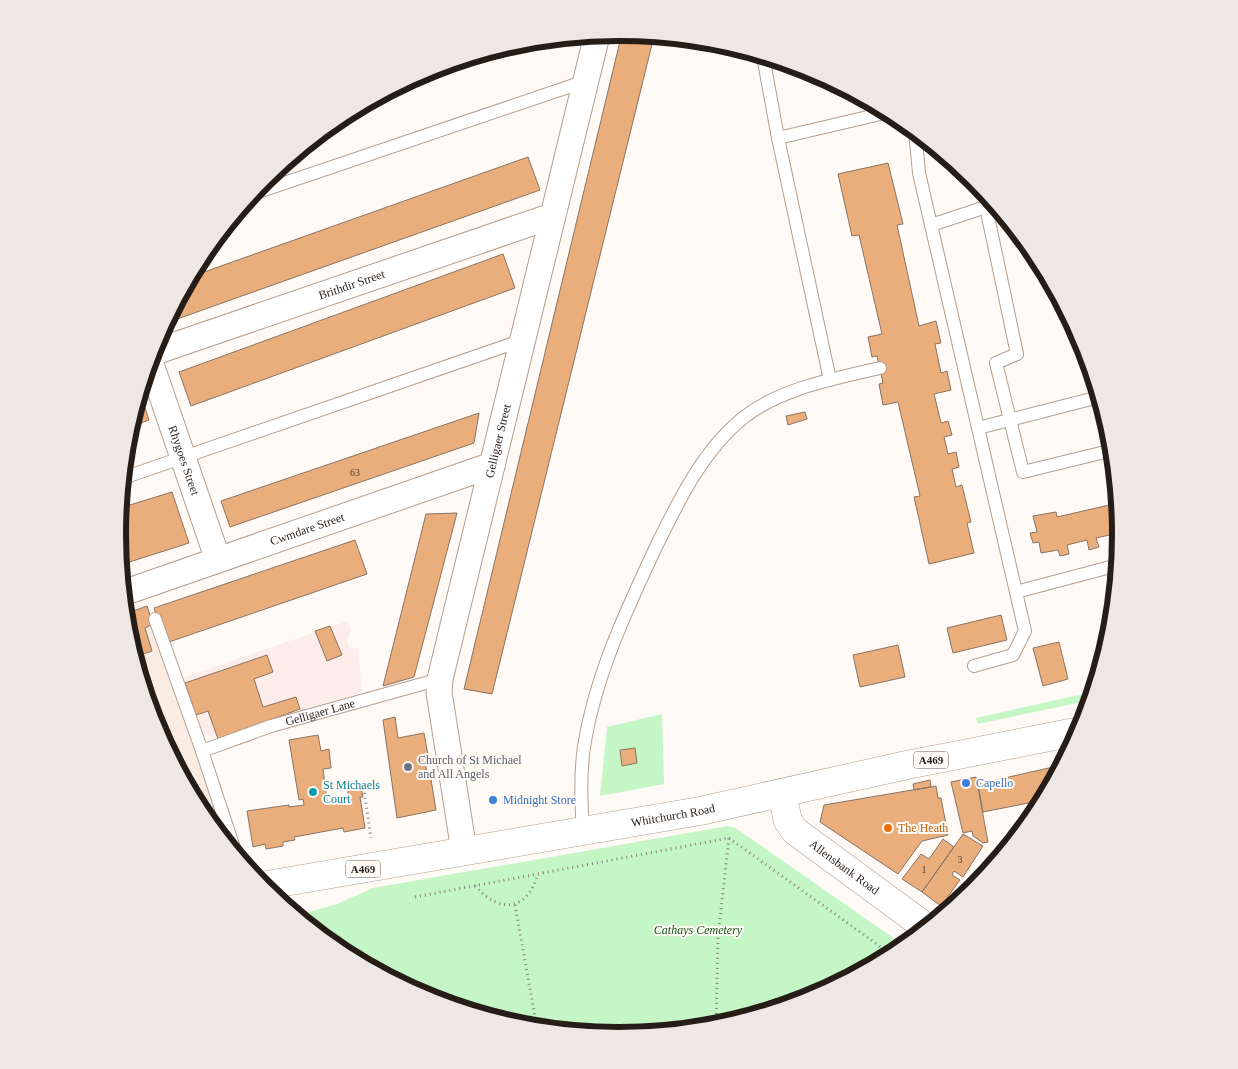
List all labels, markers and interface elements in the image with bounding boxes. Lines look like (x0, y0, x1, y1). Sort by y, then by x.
street label: Brithdir Street (317, 267, 387, 302)
street label: Gelligaer Street (482, 402, 514, 479)
street label: Rhygoes Street (166, 424, 203, 498)
house number: 63 (350, 467, 360, 478)
street label: Cwmdare Street (268, 510, 347, 548)
street label: Gelligaer Lane (284, 696, 357, 729)
road number: A469 (914, 752, 948, 768)
place label: Church of St Michael and All Angels (418, 753, 522, 781)
marker: Church of St Michael and All Angels (402, 761, 414, 773)
place label: Capello (976, 776, 1013, 790)
marker: Capello (960, 777, 972, 789)
place label: St Michaels Court (323, 778, 380, 806)
marker: St Michaels Court (307, 786, 319, 798)
place label: Midnight Store (503, 793, 576, 807)
marker: Midnight Store (487, 794, 499, 806)
street label: Whitchurch Road (630, 801, 716, 830)
place label: The Heath (898, 821, 948, 835)
marker: The Heath (882, 822, 894, 834)
street label: Allensbank Road (807, 837, 882, 897)
house number: 3 (958, 854, 963, 865)
road number: A469 (346, 861, 380, 878)
house number: 1 (922, 864, 927, 875)
park label: Cathays Cemetery (654, 923, 743, 937)

